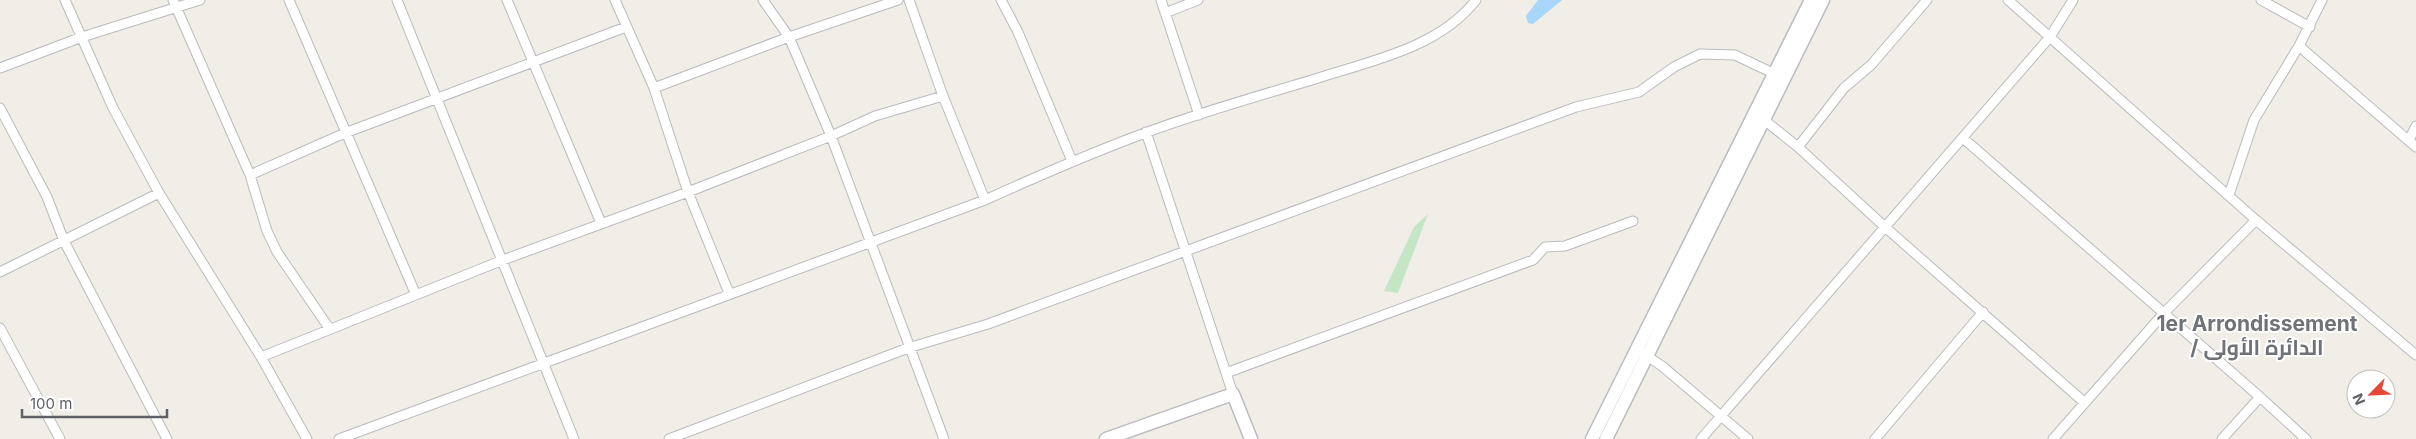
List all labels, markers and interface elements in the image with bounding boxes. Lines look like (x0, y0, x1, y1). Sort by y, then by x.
district label: 1er Arrondissement / الدائرة الأولى (2157, 311, 2358, 361)
north arrow (2346, 369, 2396, 419)
scale bar (22, 386, 168, 418)
text: N (2349, 391, 2369, 408)
text: 100 m (30, 394, 72, 413)

